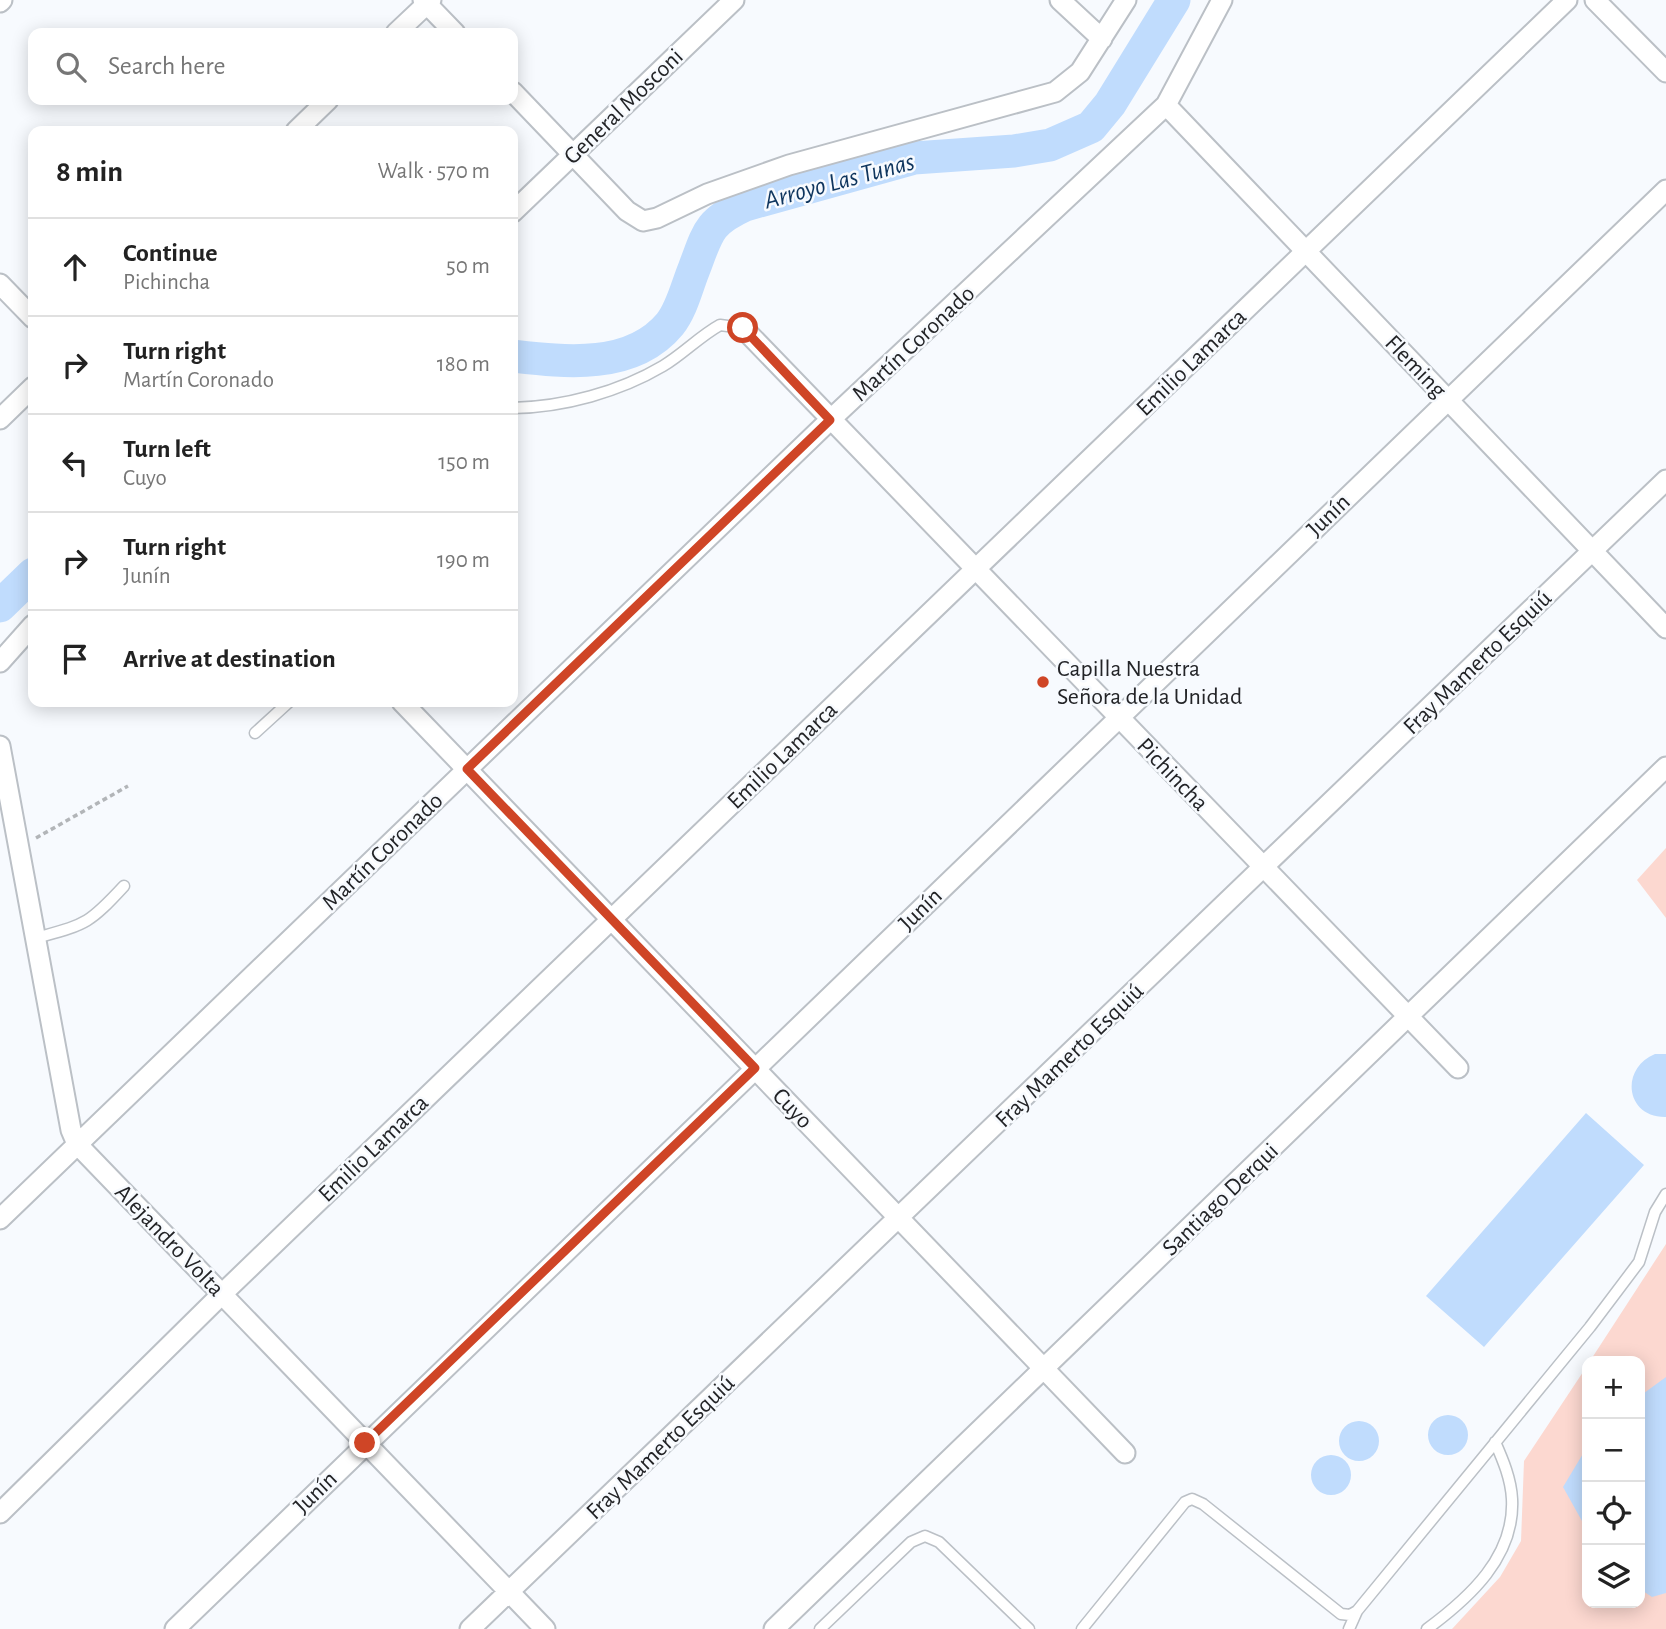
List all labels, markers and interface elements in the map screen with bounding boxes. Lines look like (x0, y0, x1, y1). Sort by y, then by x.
search box (28, 28, 518, 105)
street label: General Mosconi (560, 44, 688, 169)
icon: search (52, 48, 90, 86)
text: Search here (108, 53, 226, 79)
water label: Arroyo Las Tunas (760, 148, 917, 214)
text: 8 min (56, 157, 123, 187)
text: Walk · 570 m (378, 160, 490, 183)
text: Continue (123, 240, 218, 266)
icon: ahead (56, 248, 94, 286)
text: 50 m (446, 255, 490, 278)
text: Pichincha (123, 271, 210, 294)
street label: Martín Coronado (848, 281, 979, 406)
street label: Emilio Lamarca (1132, 305, 1251, 421)
route start (727, 312, 758, 343)
street label: Fleming (1380, 331, 1451, 403)
text: Turn right (123, 338, 226, 364)
icon: right (56, 346, 94, 384)
text: 180 m (437, 353, 490, 376)
text: Martín Coronado (123, 369, 274, 392)
text: Turn left (123, 436, 211, 462)
icon: left (56, 444, 94, 482)
text: 150 m (438, 451, 490, 474)
text: Cuyo (123, 467, 167, 490)
street label: Junín (1302, 490, 1355, 542)
text: Turn right (123, 534, 226, 560)
icon: right (56, 542, 94, 580)
text: 190 m (437, 549, 490, 572)
text: Junín (123, 565, 171, 588)
street label: Fray Mamerto Esquiú (1399, 586, 1556, 739)
icon: arrive (56, 640, 94, 678)
text: Arrive at destination (123, 646, 336, 672)
place label: Capilla Nuestra Señora de la Unidad (1057, 657, 1243, 709)
marker: Capilla Nuestra Señora de la Unidad (1035, 674, 1051, 690)
street label: Emilio Lamarca (723, 698, 842, 814)
street label: Pichincha (1132, 734, 1213, 816)
street label: Martín Coronado (318, 788, 448, 915)
street label: Junín (894, 884, 947, 936)
street label: Fray Mamerto Esquiú (991, 979, 1148, 1132)
street label: Cuyo (768, 1084, 817, 1134)
street label: Emilio Lamarca (314, 1091, 433, 1207)
street label: Santiago Derqui (1158, 1139, 1283, 1261)
street label: Alejandro Volta (110, 1180, 228, 1301)
map controls (1582, 1356, 1645, 1608)
button: + (1582, 1356, 1645, 1419)
street label: Fray Mamerto Esquiú (582, 1371, 739, 1524)
button: − (1582, 1419, 1645, 1482)
route end (349, 1427, 380, 1458)
street label: Junín (289, 1467, 342, 1519)
button: locate (1582, 1482, 1645, 1545)
button: layers (1582, 1545, 1645, 1608)

